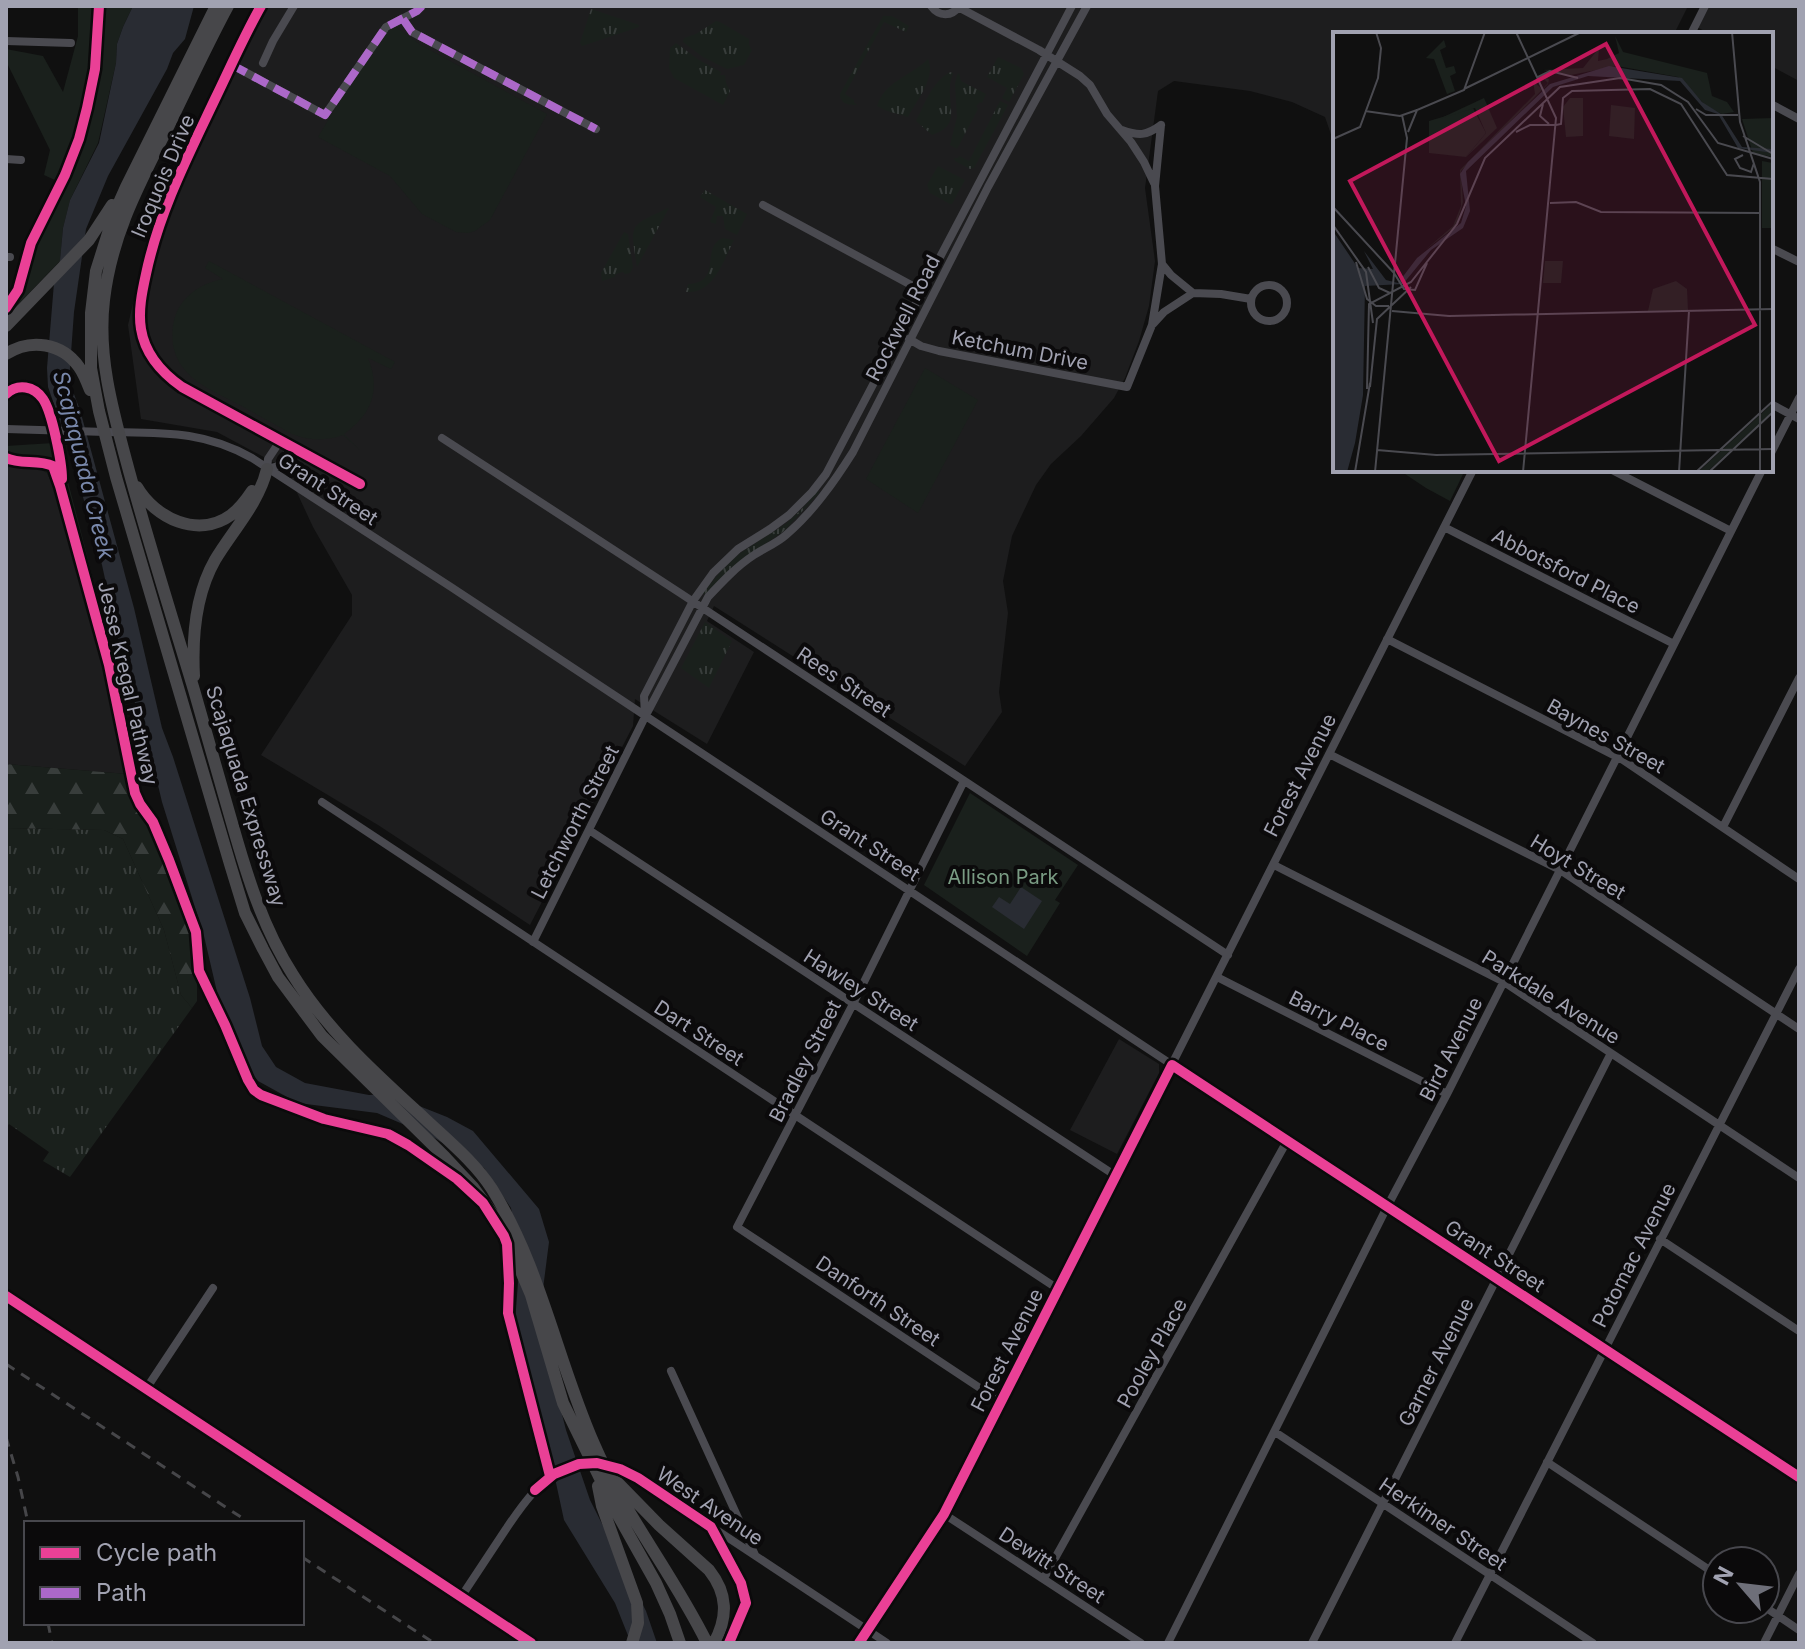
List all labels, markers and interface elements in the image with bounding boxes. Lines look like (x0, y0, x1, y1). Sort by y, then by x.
inset map (1333, 32, 1773, 472)
street label: Iroquois Drive (126, 111, 200, 241)
street label: Rockwell Road (861, 251, 945, 385)
street label: Ketchum Drive (950, 325, 1090, 375)
water label: Scajaquada Creek (48, 368, 120, 563)
street label: Grant Street (274, 448, 383, 530)
street label: Abbotsford Place (1488, 523, 1644, 619)
street label: Jesse Kregal Pathway (93, 579, 163, 787)
street label: Rees Street (792, 642, 896, 723)
street label: Scajaquada Expressway (201, 683, 291, 909)
street label: Baynes Street (1543, 694, 1670, 779)
street label: Forest Avenue (1259, 709, 1341, 841)
street label: Letchworth Street (526, 741, 624, 903)
street label: Grant Street (816, 804, 925, 886)
street label: Hoyt Street (1526, 829, 1630, 905)
park label: Allison Park (947, 865, 1059, 889)
street label: Hawley Street (799, 944, 923, 1036)
street label: Parkdale Avenue (1478, 945, 1624, 1049)
street label: Barry Place (1285, 986, 1393, 1056)
street label: Bird Avenue (1415, 993, 1487, 1105)
street label: Dart Street (650, 995, 749, 1071)
street label: Bradley Street (764, 996, 846, 1126)
street label: Potomac Avenue (1587, 1179, 1681, 1331)
street label: Grant Street (1441, 1215, 1550, 1297)
street label: Danforth Street (811, 1251, 945, 1352)
street label: Forest Avenue (966, 1284, 1048, 1416)
street label: Pooley Place (1112, 1294, 1192, 1412)
street label: Garner Avenue (1393, 1294, 1479, 1430)
street label: West Avenue (652, 1462, 768, 1550)
street label: Herkimer Street (1375, 1472, 1512, 1576)
legend (24, 1521, 304, 1625)
street label: Dewitt Street (994, 1522, 1110, 1608)
text: Cycle path (96, 1538, 217, 1567)
north arrow (1701, 1545, 1781, 1625)
text: N (1708, 1562, 1739, 1589)
text: Path (96, 1578, 147, 1607)

